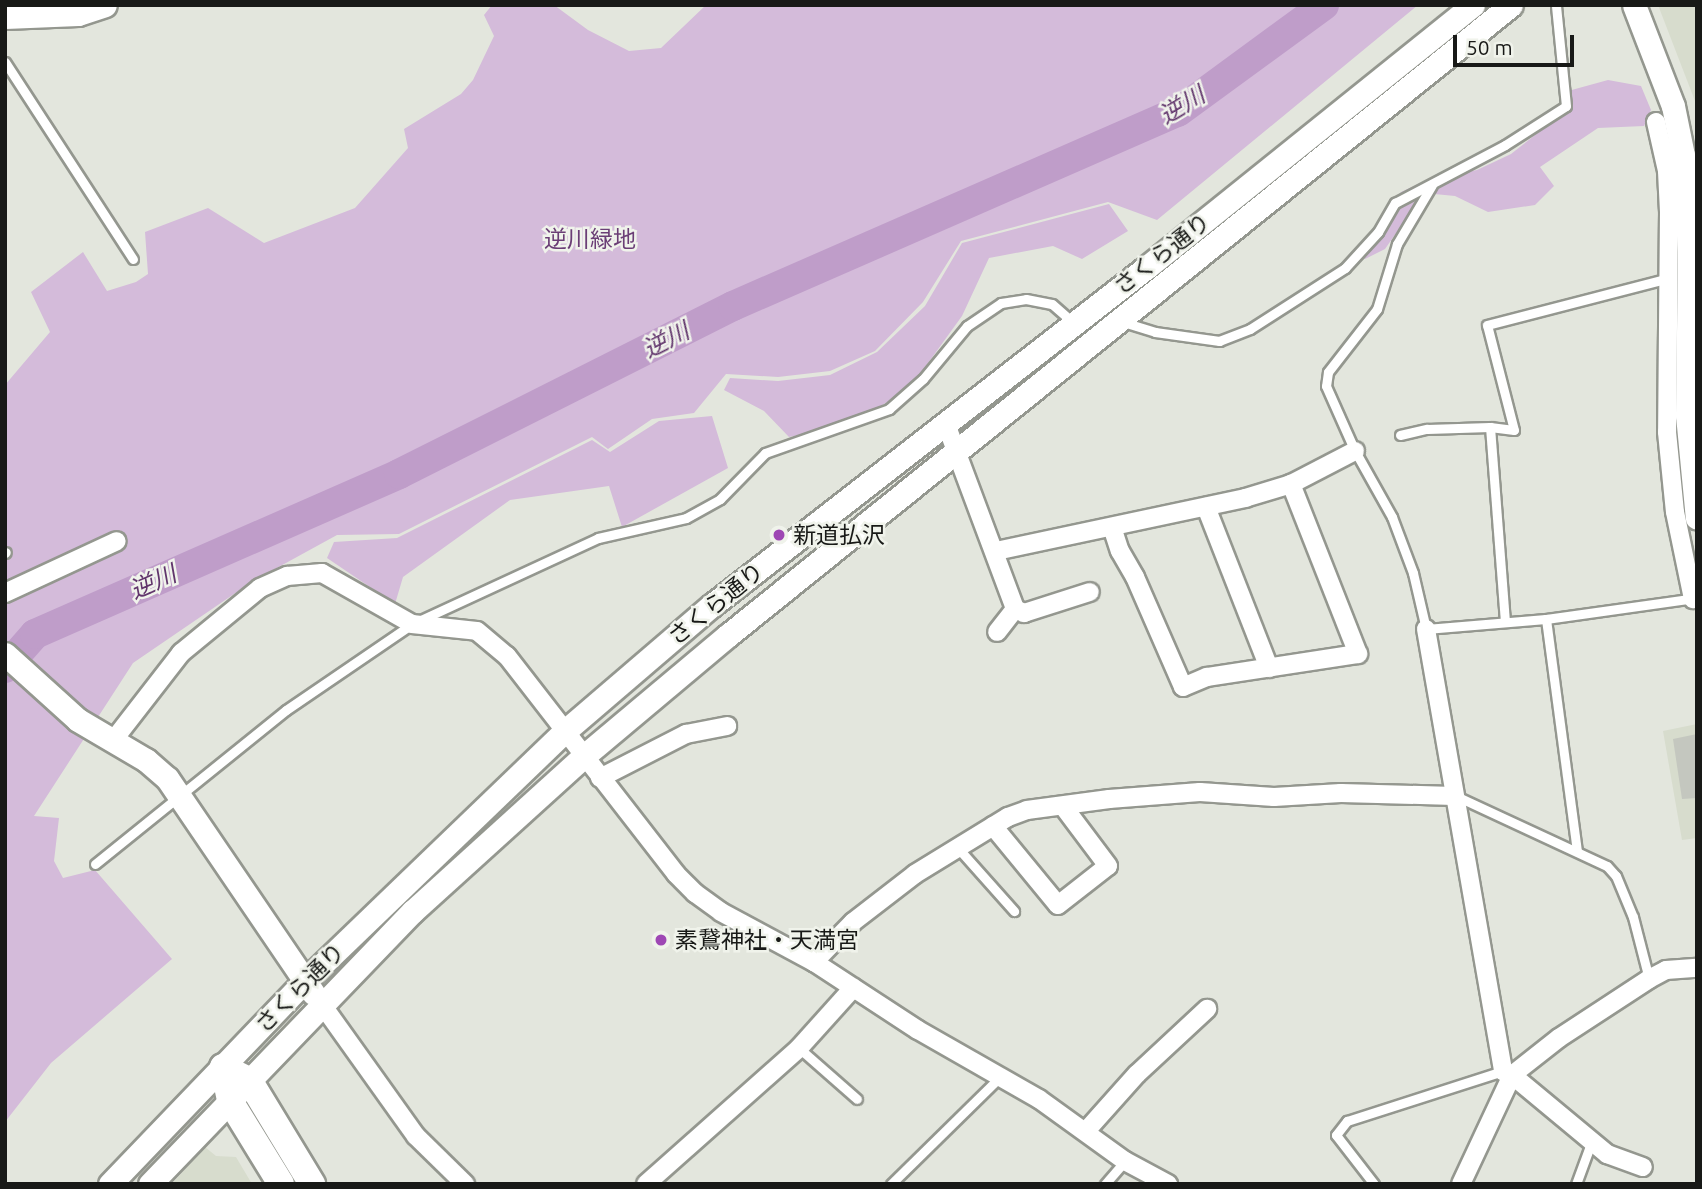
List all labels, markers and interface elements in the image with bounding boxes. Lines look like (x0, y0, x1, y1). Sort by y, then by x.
scale bar (1457, 21, 1578, 65)
text: 50 m (1466, 35, 1513, 59)
water label: 逆川 (1154, 80, 1210, 130)
street label: さくら通り (1108, 208, 1216, 300)
park label: 逆川緑地 (544, 225, 636, 253)
water label: 逆川 (638, 316, 694, 364)
place label: 新道払沢 (793, 521, 885, 549)
marker: 新道払沢 (771, 527, 787, 543)
street label: さくら通り (663, 557, 769, 651)
water label: 逆川 (125, 559, 181, 605)
place label: 素鵞神社・天満宮 (675, 926, 859, 954)
marker: 素鵞神社・天満宮 (653, 932, 669, 948)
street label: さくら通り (250, 938, 350, 1038)

